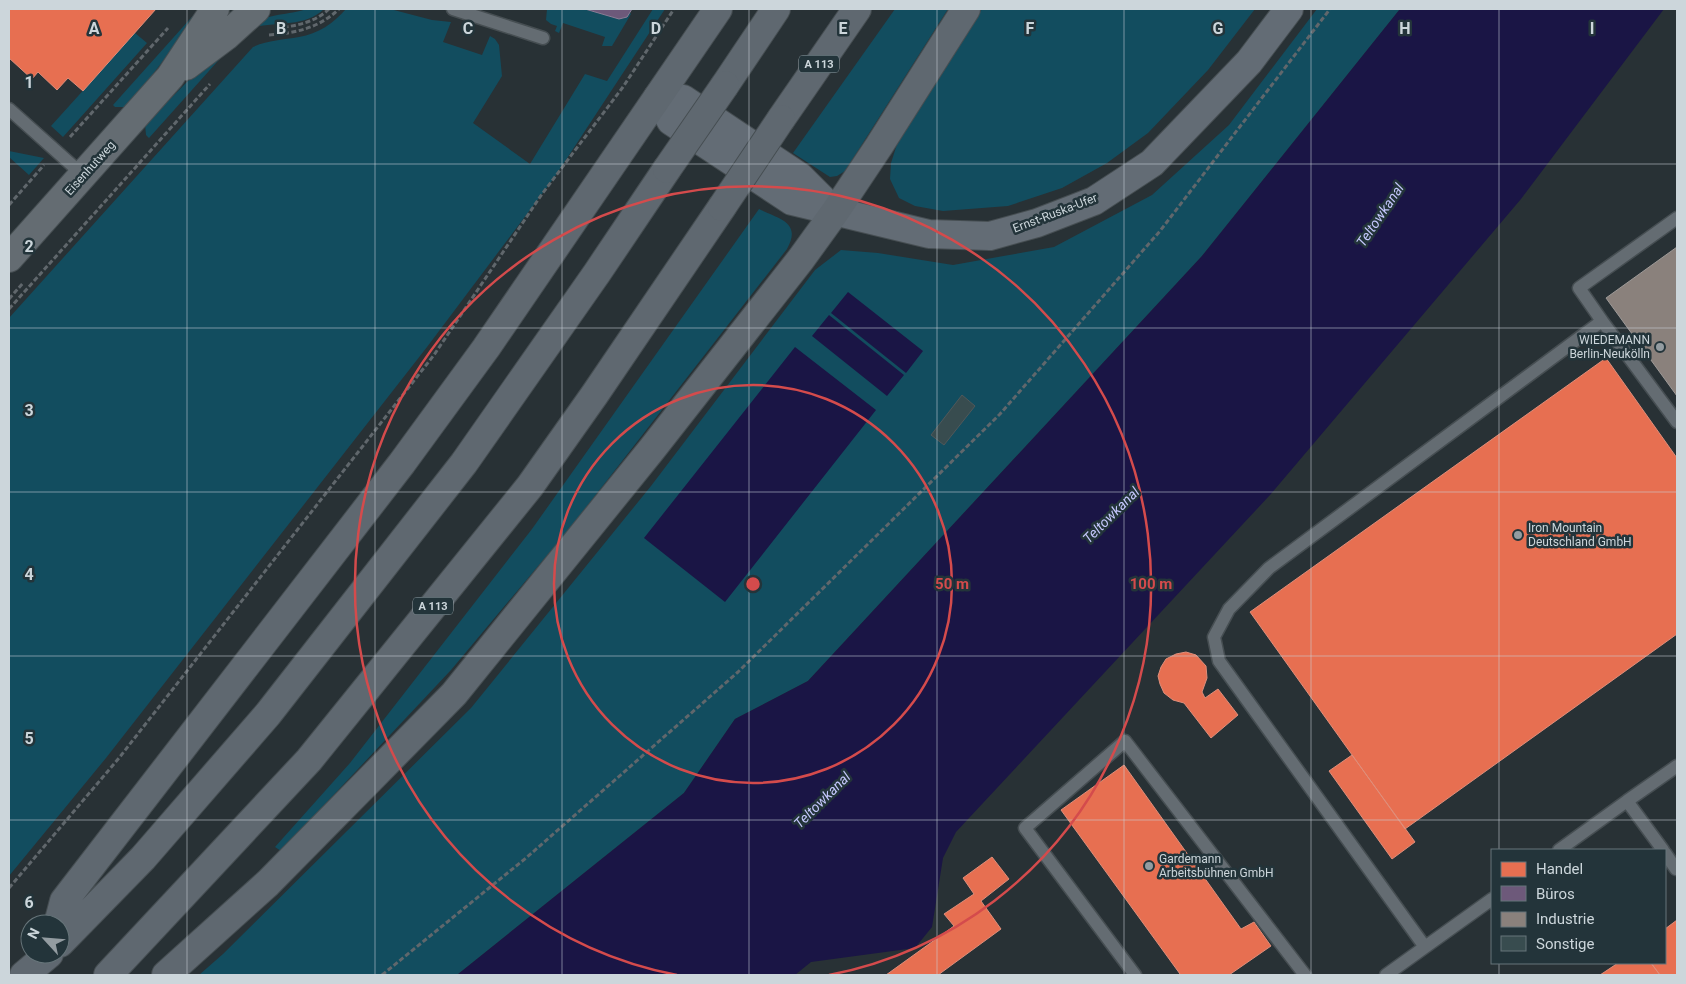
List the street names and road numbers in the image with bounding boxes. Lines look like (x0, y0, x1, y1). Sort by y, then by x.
road number: A 113 (799, 56, 839, 72)
street label: Eisenhutweg (62, 138, 118, 198)
street label: Ernst-Ruska-Ufer (1011, 190, 1099, 236)
road number: A 113 (413, 598, 453, 614)

